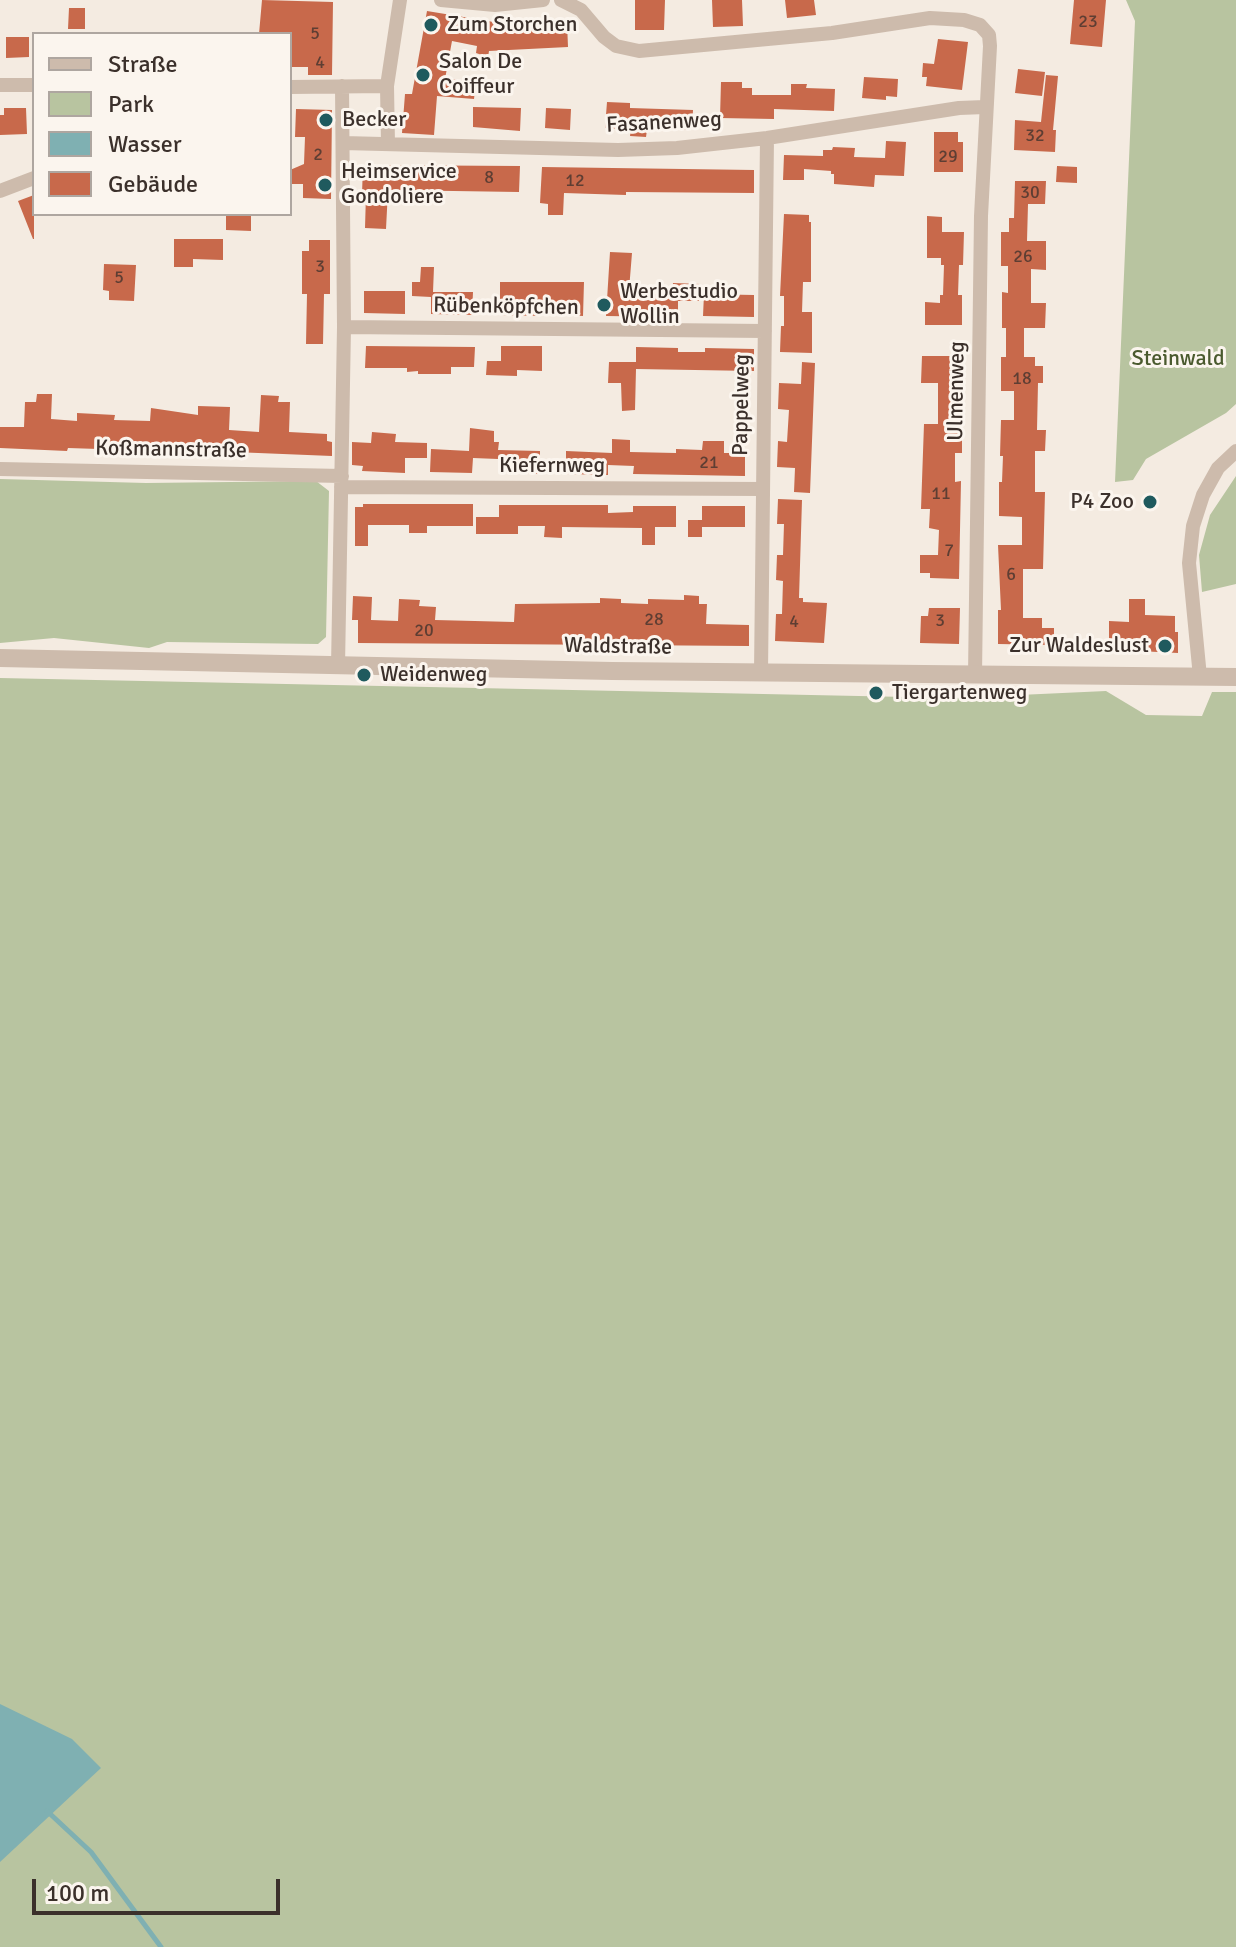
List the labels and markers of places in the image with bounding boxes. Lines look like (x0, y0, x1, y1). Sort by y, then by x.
place label: Zum Storchen (447, 12, 577, 38)
marker: Zum Storchen (422, 16, 440, 34)
place label: Salon De Coiffeur (439, 49, 522, 100)
marker: Salon De Coiffeur (414, 66, 432, 84)
place label: Becker (342, 107, 406, 133)
marker: Becker (317, 111, 335, 129)
place label: Heimservice Gondoliere (341, 159, 457, 210)
marker: Heimservice Gondoliere (316, 176, 334, 194)
place label: Werbestudio Wollin (620, 279, 738, 330)
marker: Werbestudio Wollin (595, 296, 613, 314)
place label: P4 Zoo (1070, 489, 1134, 515)
marker: P4 Zoo (1141, 493, 1159, 511)
place label: Zur Waldeslust (1009, 633, 1149, 659)
marker: Zur Waldeslust (1156, 637, 1174, 655)
place label: Weidenweg (380, 662, 487, 688)
marker: Weidenweg (355, 666, 373, 684)
place label: Tiergartenweg (892, 680, 1027, 706)
marker: Tiergartenweg (867, 684, 885, 702)

